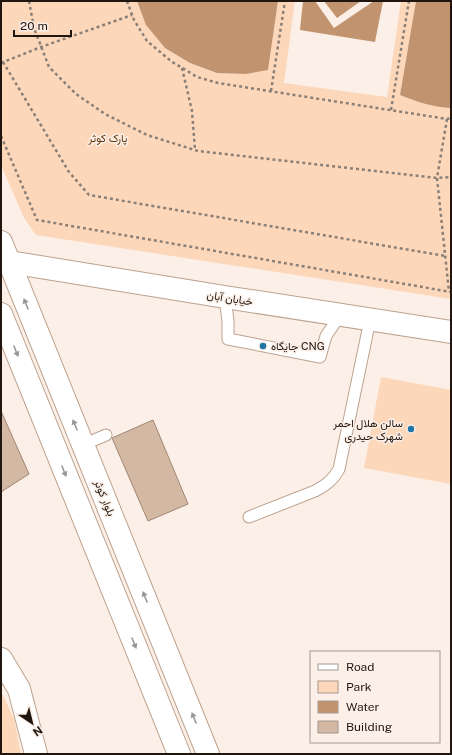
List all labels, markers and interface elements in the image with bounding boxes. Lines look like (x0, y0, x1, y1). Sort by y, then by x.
scale bar (14, 12, 71, 38)
text: 20 m (20, 19, 48, 33)
park label: پارک کوثر (88, 132, 127, 146)
street label: خیابان آبان (206, 288, 254, 309)
one-way arrow (23, 298, 29, 310)
place label: جایگاه CNG (271, 340, 325, 353)
marker: جایگاه CNG (258, 341, 268, 351)
one-way arrow (13, 345, 19, 357)
place label: سالن هلال احمر شهرک حیدری (332, 417, 403, 443)
one-way arrow (72, 419, 78, 430)
marker: سالن هلال احمر شهرک حیدری (406, 424, 416, 434)
one-way arrow (61, 465, 68, 477)
street label: بلوار کوثر (91, 477, 118, 518)
one-way arrow (141, 591, 147, 603)
one-way arrow (132, 638, 138, 650)
legend (310, 651, 440, 743)
text: Road (346, 660, 374, 674)
text: Park (346, 680, 372, 694)
text: Water (346, 700, 380, 714)
north arrow (12, 703, 52, 743)
one-way arrow (190, 711, 196, 723)
text: Building (346, 720, 392, 734)
text: N (31, 724, 45, 739)

